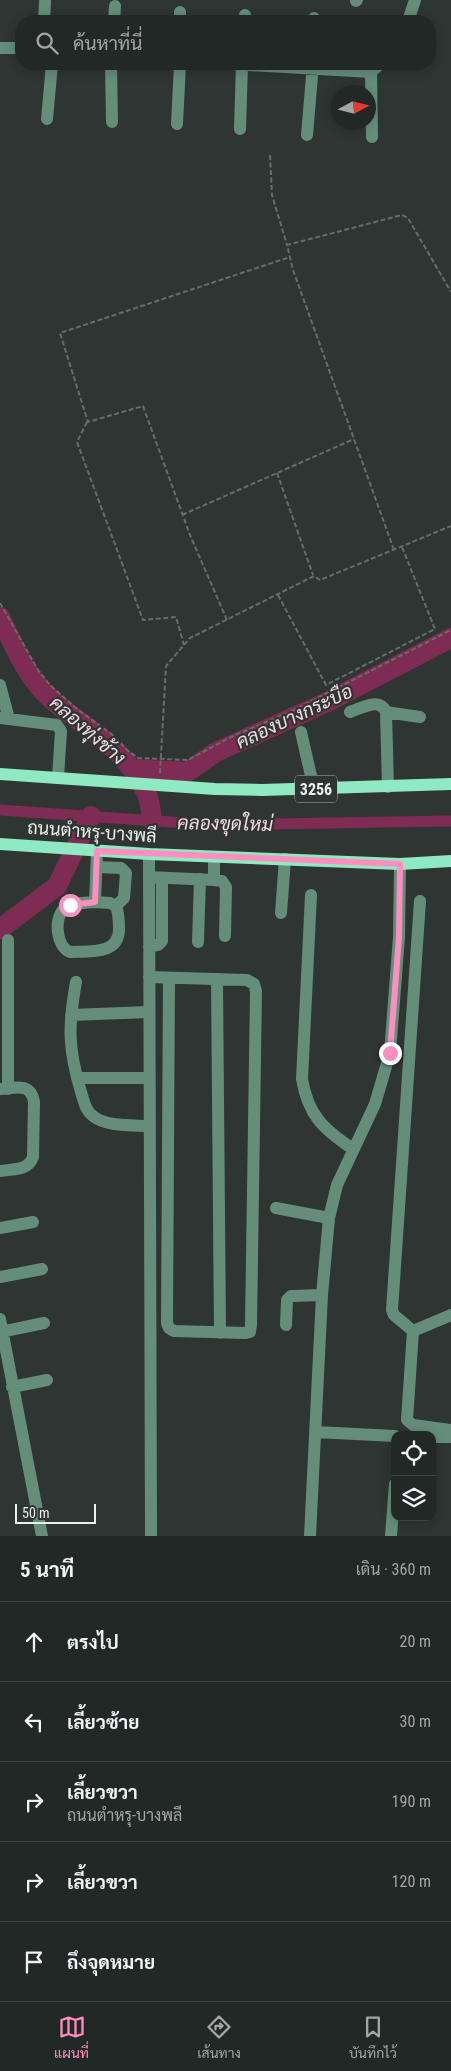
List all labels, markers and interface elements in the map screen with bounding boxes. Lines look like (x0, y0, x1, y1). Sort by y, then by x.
search box (15, 15, 436, 70)
icon: search (33, 29, 61, 57)
text: ค้นหาที่นี่ (73, 32, 142, 55)
north arrow (331, 85, 376, 130)
water label: คลองบางกระบือ (232, 678, 356, 754)
water label: คลองทุ่งช้าง (44, 691, 130, 770)
road number: 3256 (295, 776, 337, 802)
water label: คลองขุดใหม่ (177, 810, 274, 837)
street label: ถนนตำหรุ-บางพลี (27, 815, 158, 848)
route start (59, 894, 82, 917)
route end (379, 1042, 402, 1065)
map controls (391, 1431, 436, 1521)
button: locate (391, 1431, 436, 1476)
button: layers (391, 1476, 436, 1521)
scale bar (15, 1501, 96, 1524)
text: 50 m (22, 1505, 50, 1521)
text: 5 นาที (20, 1558, 74, 1582)
text: เดิน · 360 m (356, 1560, 431, 1579)
icon: ahead (20, 1628, 48, 1656)
text: ตรงไป (67, 1631, 119, 1654)
text: 20 m (399, 1632, 431, 1651)
icon: left (20, 1708, 48, 1736)
text: เลี้ยวซ้าย (67, 1711, 139, 1734)
text: 30 m (399, 1712, 431, 1731)
text: เลี้ยวขวา (67, 1781, 138, 1804)
icon: right (20, 1788, 48, 1816)
text: 190 m (392, 1792, 431, 1811)
text: ถนนตำหรุ-บางพลี (67, 1806, 182, 1825)
icon: right (20, 1868, 48, 1896)
text: เลี้ยวขวา (67, 1871, 138, 1894)
text: 120 m (392, 1872, 431, 1891)
icon: arrive (20, 1948, 48, 1976)
text: ถึงจุดหมาย (67, 1951, 155, 1974)
tab: แผนที่ (54, 2013, 89, 2061)
tab: เส้นทาง (197, 2013, 241, 2061)
tab: บันทึกไว้ (349, 2013, 397, 2061)

